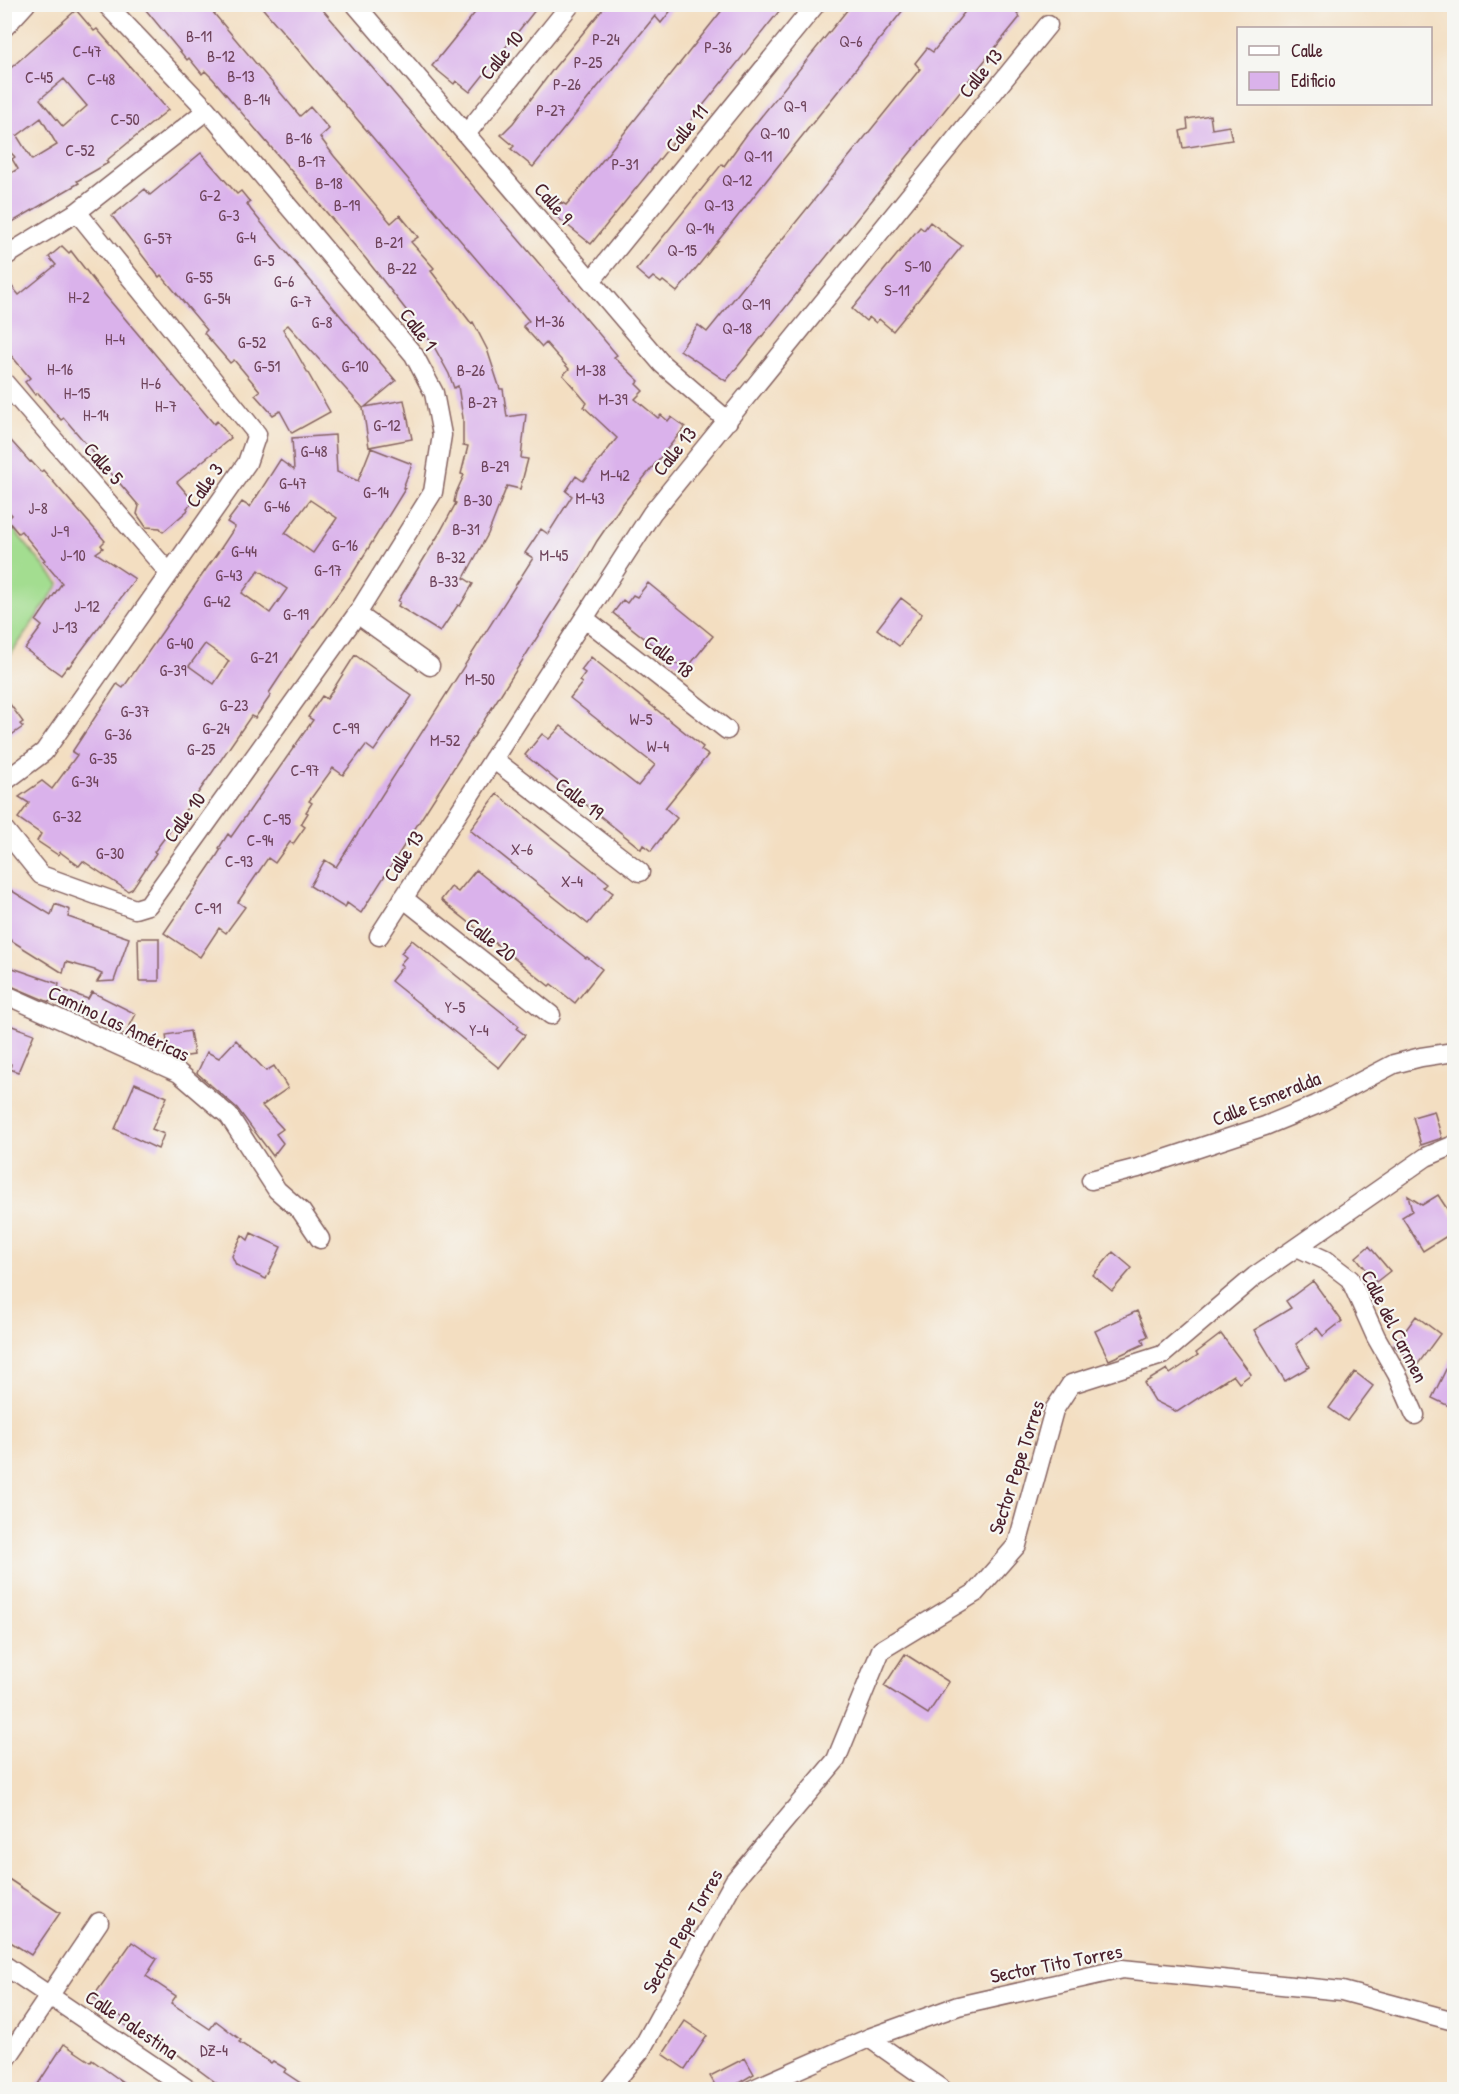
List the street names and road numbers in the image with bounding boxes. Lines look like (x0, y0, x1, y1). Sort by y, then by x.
street label: Calle 10 (473, 25, 529, 85)
street label: Calle 13 (952, 43, 1008, 103)
street label: Calle 11 (658, 98, 714, 158)
street label: Calle 9 (528, 176, 580, 230)
street label: Calle 1 (394, 302, 444, 356)
street label: Calle 13 (646, 421, 702, 481)
street label: Calle 5 (78, 436, 130, 491)
street label: Calle 3 (179, 457, 229, 513)
street label: Calle 18 (639, 628, 699, 684)
street label: Calle 19 (550, 771, 610, 825)
street label: Calle 10 (157, 786, 211, 848)
street label: Calle 13 (376, 825, 430, 887)
street label: Calle 20 (460, 910, 522, 968)
street label: Camino Las Américas (44, 978, 194, 1068)
street label: Calle Esmeralda (1208, 1064, 1324, 1132)
street label: Calle del Carmen (1355, 1265, 1435, 1387)
street label: Sector Pepe Torres (982, 1396, 1050, 1537)
street label: Sector Pepe Torres (635, 1864, 729, 1998)
street label: Sector Tito Torres (988, 1937, 1125, 1989)
street label: Calle Palestina (80, 1983, 184, 2065)

